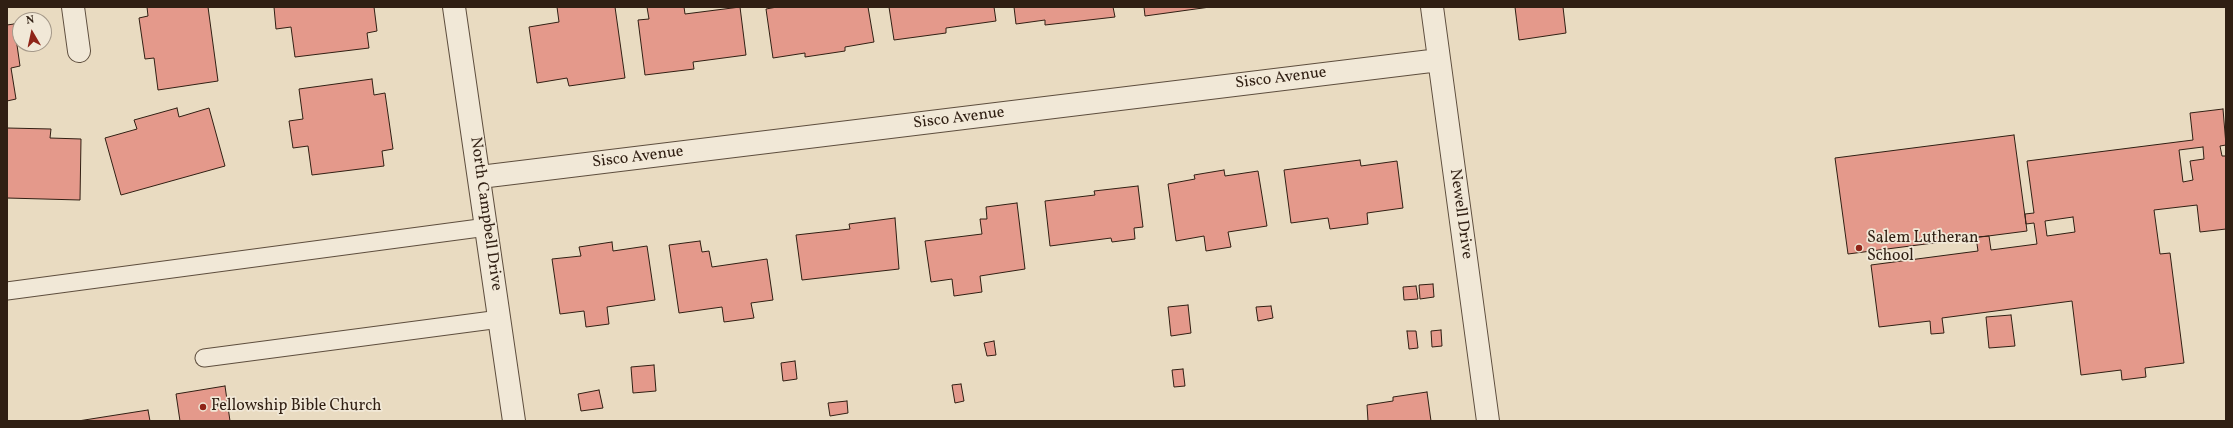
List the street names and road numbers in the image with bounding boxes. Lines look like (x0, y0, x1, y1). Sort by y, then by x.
street label: Sisco Avenue (1234, 64, 1328, 94)
street label: Sisco Avenue (912, 104, 1006, 134)
street label: North Campbell Drive (465, 136, 505, 292)
street label: Sisco Avenue (591, 143, 685, 173)
street label: Newell Drive (1444, 168, 1476, 260)

